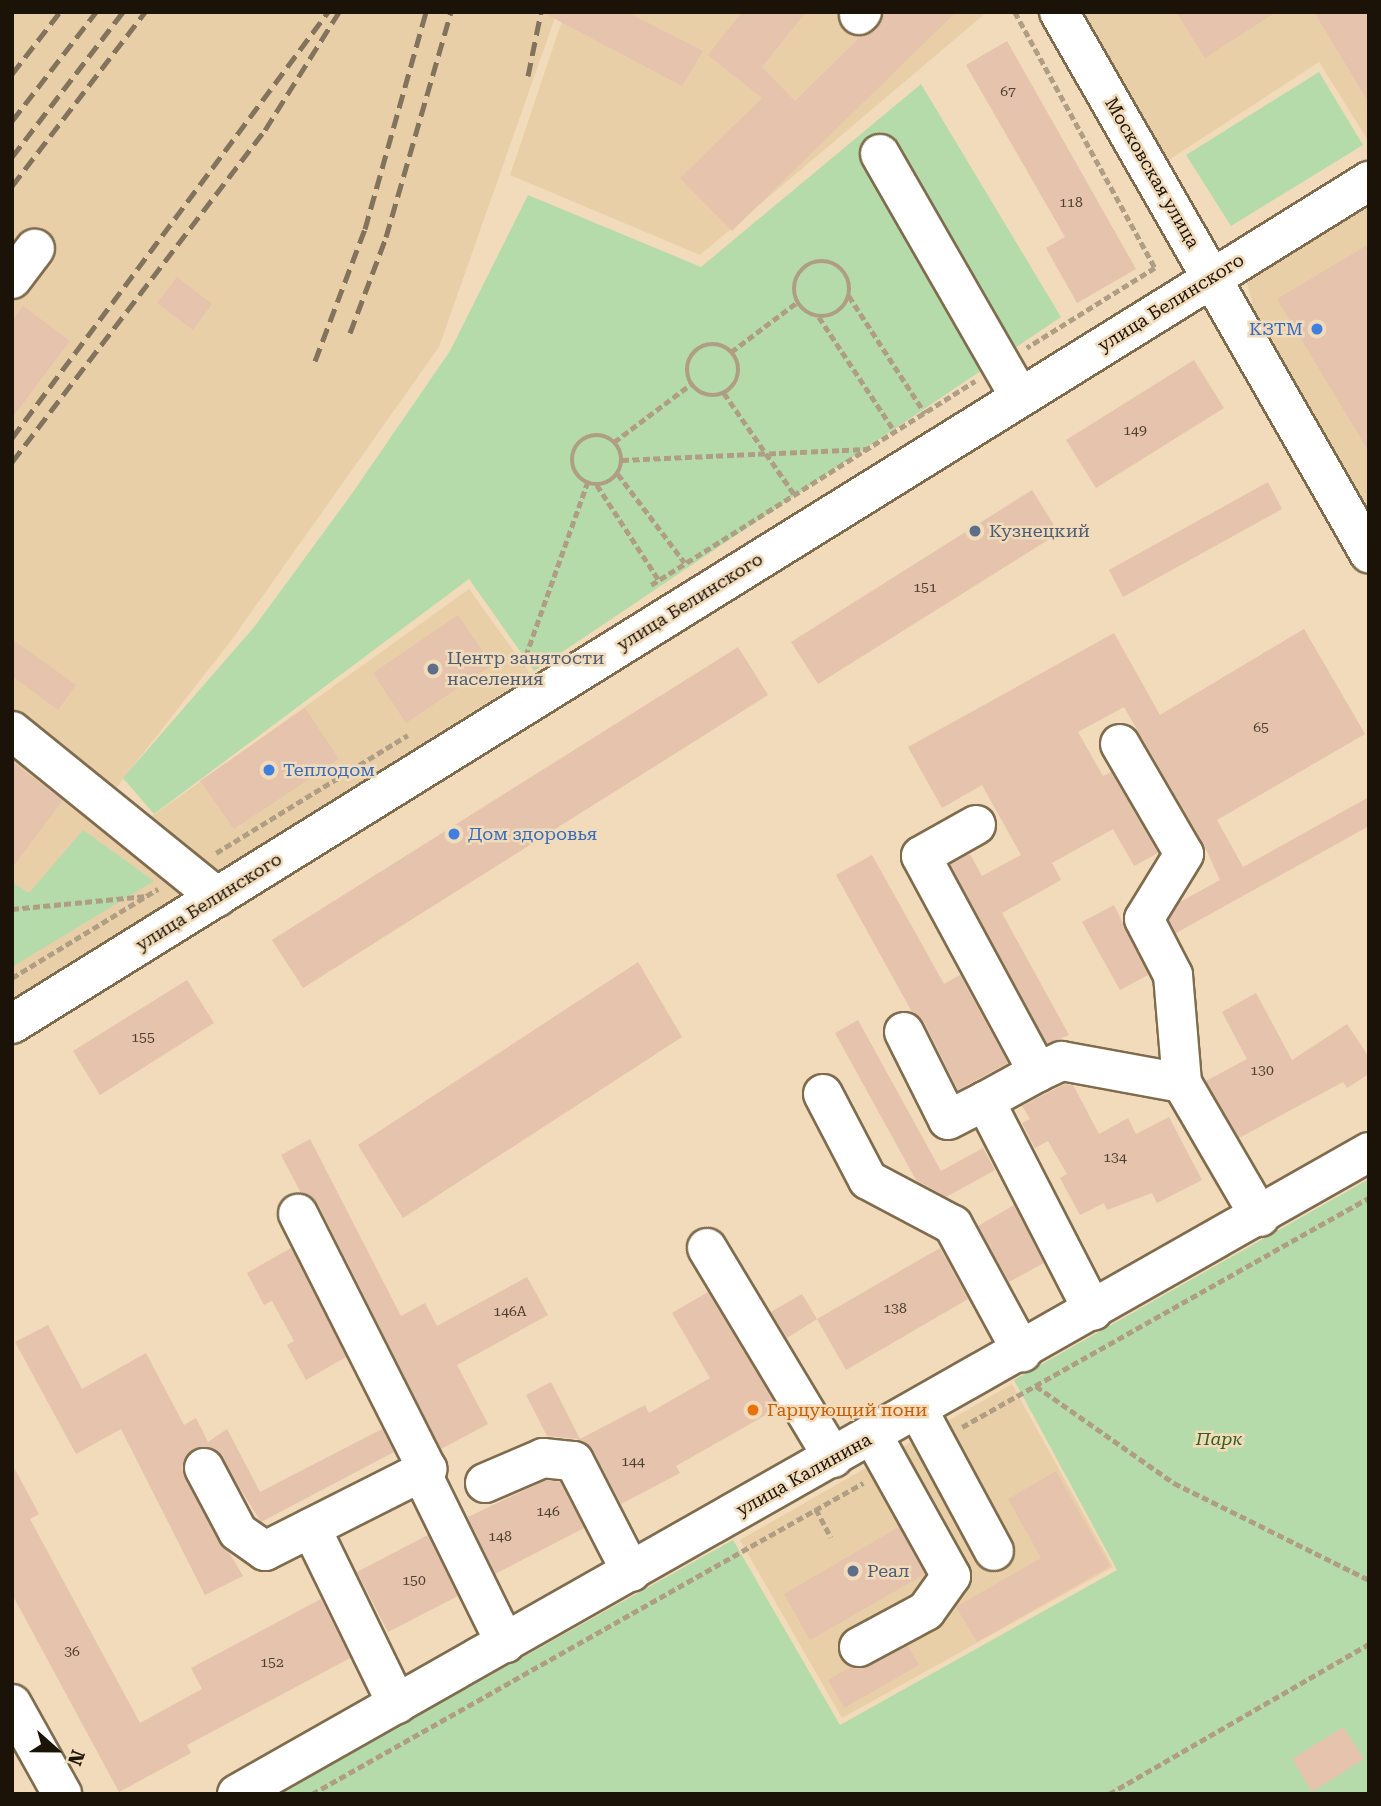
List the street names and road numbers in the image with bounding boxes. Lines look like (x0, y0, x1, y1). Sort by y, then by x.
street label: Московская улица (1100, 94, 1204, 252)
street label: улица Белинского (1094, 249, 1248, 357)
street label: улица Белинского (613, 548, 767, 656)
street label: улица Белинского (132, 848, 286, 956)
street label: улица Калинина (733, 1429, 875, 1521)

